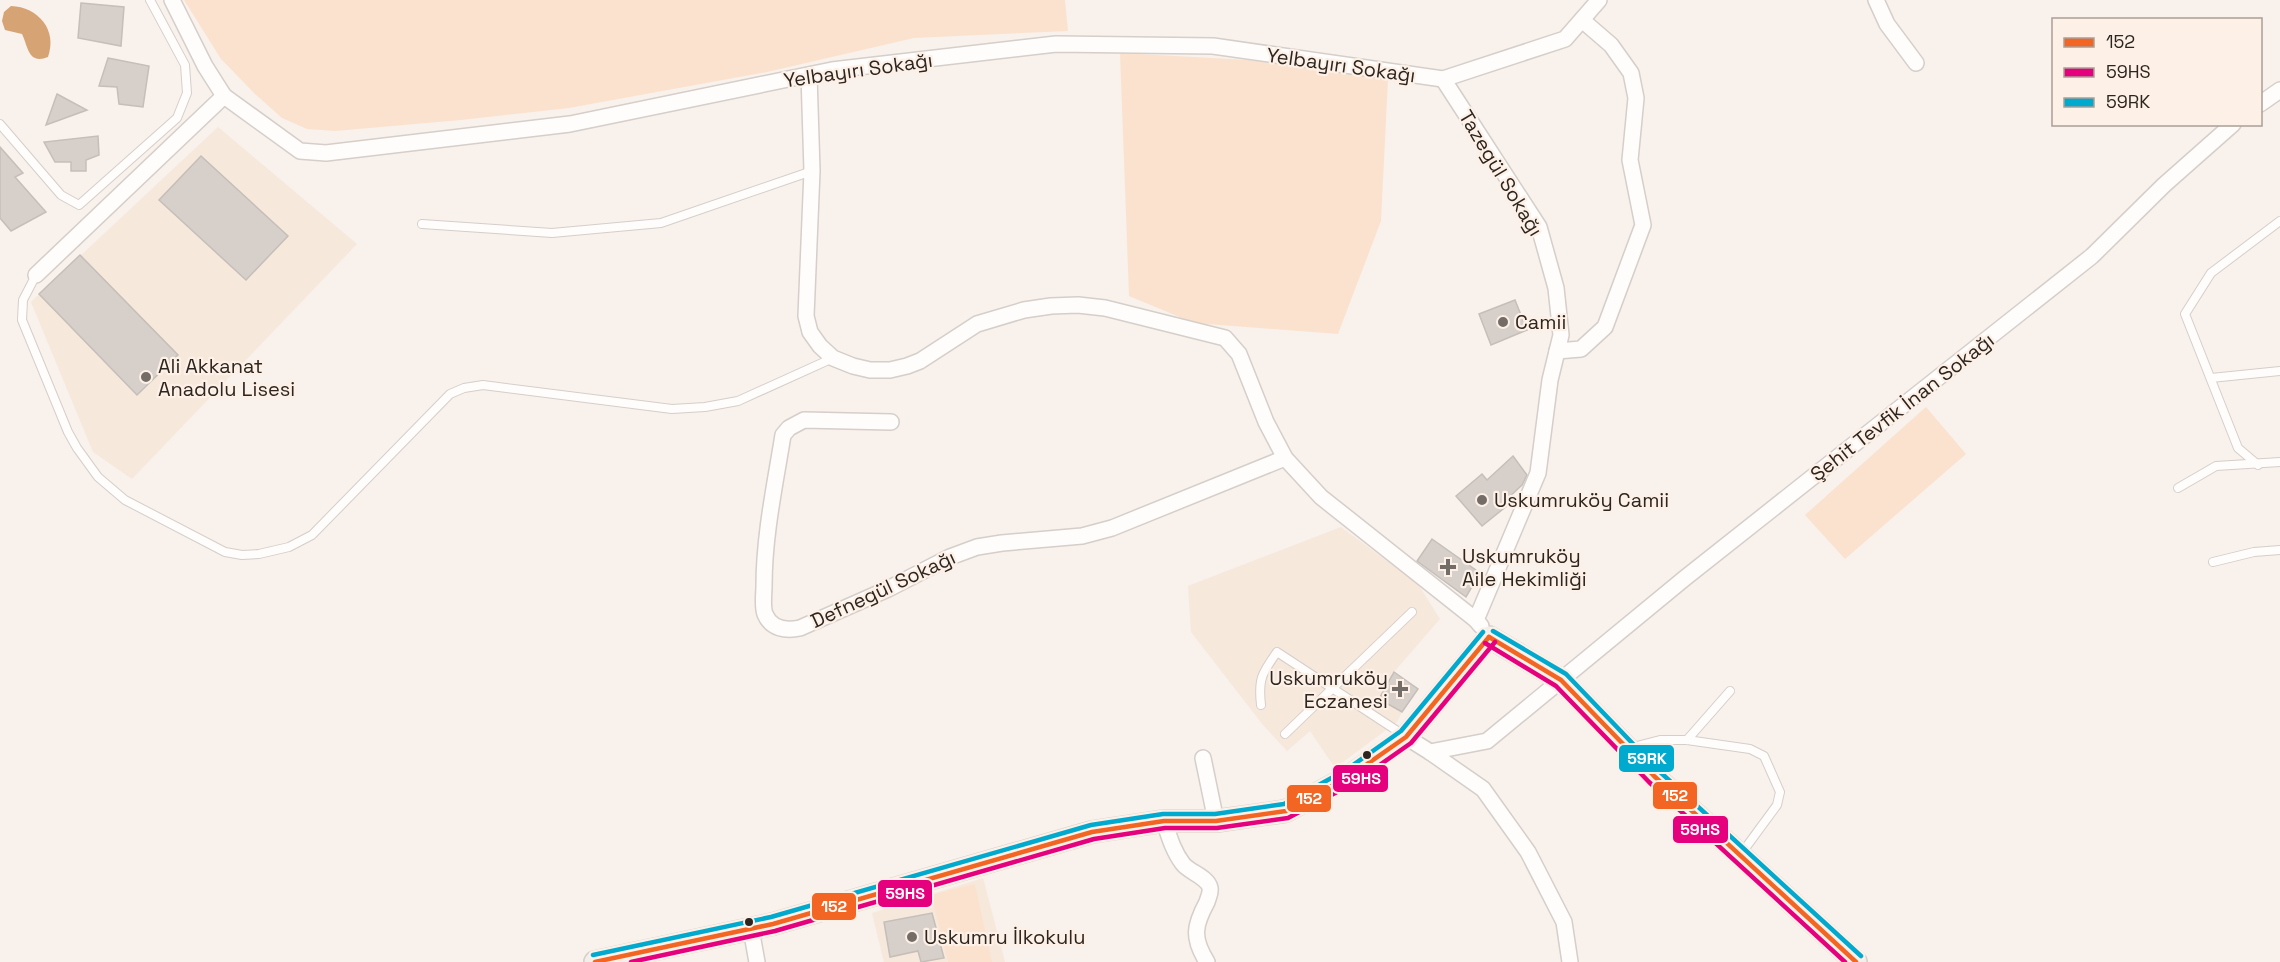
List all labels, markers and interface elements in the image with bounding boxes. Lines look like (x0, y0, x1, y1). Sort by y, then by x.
legend (2052, 18, 2262, 126)
text: 152 (2106, 30, 2135, 53)
street label: Yelbayırı Sokağı (1265, 42, 1417, 88)
street label: Yelbayırı Sokağı (782, 47, 934, 93)
text: 59HS (2106, 60, 2151, 83)
text: 59RK (2106, 90, 2150, 113)
street label: Tazegül Sokağı (1453, 105, 1549, 241)
place label: Camii (1515, 309, 1566, 335)
marker: Camii (1496, 315, 1510, 329)
street label: Şehit Tevfik İnan Sokağı (1805, 327, 1999, 487)
place label: Ali Akkanat Anadolu Lisesi (158, 353, 295, 402)
marker: Ali Akkanat Anadolu Lisesi (139, 370, 153, 384)
place label: Uskumruköy Camii (1494, 487, 1669, 513)
marker: Uskumruköy Camii (1475, 493, 1489, 507)
place label: Uskumruköy Aile Hekimliği (1462, 543, 1587, 592)
street label: Defnegül Sokağı (806, 544, 960, 634)
marker: Uskumruköy Aile Hekimliği (1439, 558, 1457, 576)
place label: Uskumruköy Eczanesi (1269, 665, 1388, 714)
marker: Uskumruköy Eczanesi (1393, 682, 1407, 696)
line badge: 59RK (1618, 744, 1675, 773)
text: 59RK (1627, 748, 1667, 769)
unlabelled marker (1361, 749, 1373, 761)
line badge: 59HS (1332, 764, 1389, 793)
text: 59HS (1341, 768, 1381, 789)
line badge: 152 (1652, 781, 1698, 810)
line badge: 152 (1286, 784, 1332, 813)
text: 152 (1662, 785, 1688, 806)
text: 152 (1296, 788, 1322, 809)
line badge: 59HS (1672, 815, 1729, 844)
text: 59HS (1680, 819, 1720, 840)
line badge: 59HS (877, 879, 933, 908)
text: 59HS (885, 883, 925, 904)
line badge: 152 (811, 892, 857, 921)
text: 152 (821, 896, 847, 917)
unlabelled marker (743, 916, 755, 928)
place label: Uskumru İlkokulu (924, 924, 1086, 950)
marker: Uskumru İlkokulu (905, 930, 919, 944)

